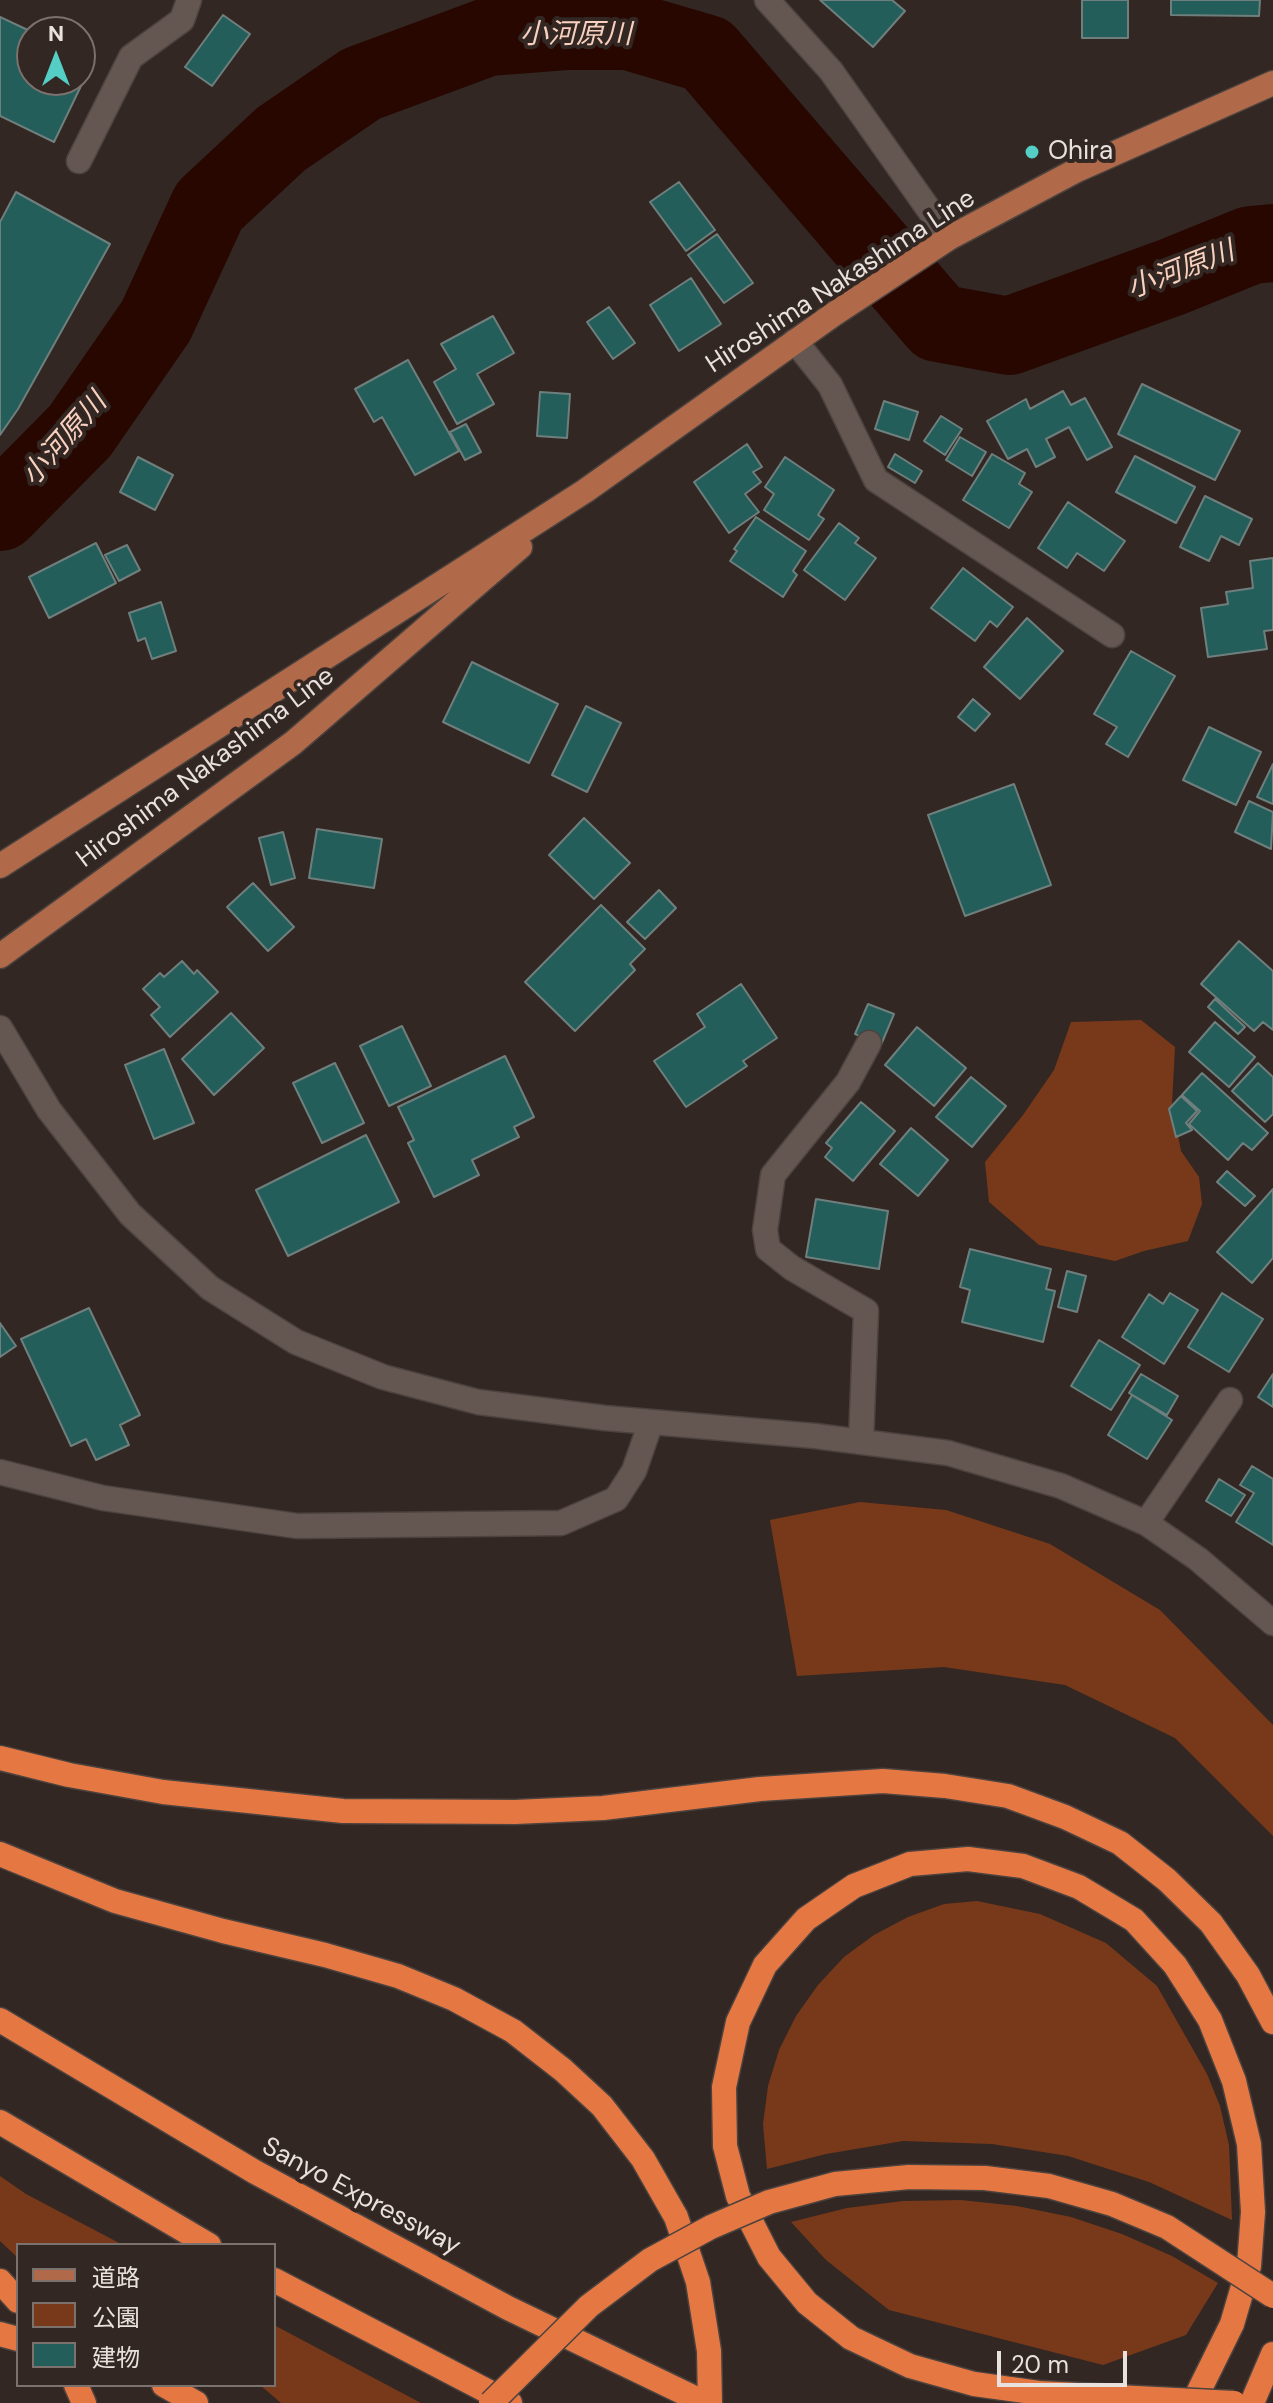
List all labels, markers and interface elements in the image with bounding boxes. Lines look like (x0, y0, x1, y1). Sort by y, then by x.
north arrow (16, 16, 96, 96)
text: N (48, 19, 64, 48)
water label: 小河原川 (520, 19, 632, 53)
place label: Ohira (1048, 136, 1113, 168)
marker: Ohira (1023, 143, 1041, 161)
street label: Hiroshima Nakashima Line (701, 183, 981, 381)
water label: 小河原川 (1123, 235, 1239, 307)
water label: 小河原川 (16, 387, 114, 493)
street label: Hiroshima Nakashima Line (71, 661, 341, 875)
street label: Sanyo Expressway (256, 2132, 466, 2262)
legend (16, 2243, 276, 2387)
text: 道路 (92, 2262, 140, 2293)
text: 公園 (92, 2302, 140, 2333)
scale bar (1001, 2335, 1131, 2385)
text: 建物 (92, 2342, 140, 2373)
text: 20 m (1011, 2349, 1069, 2380)

